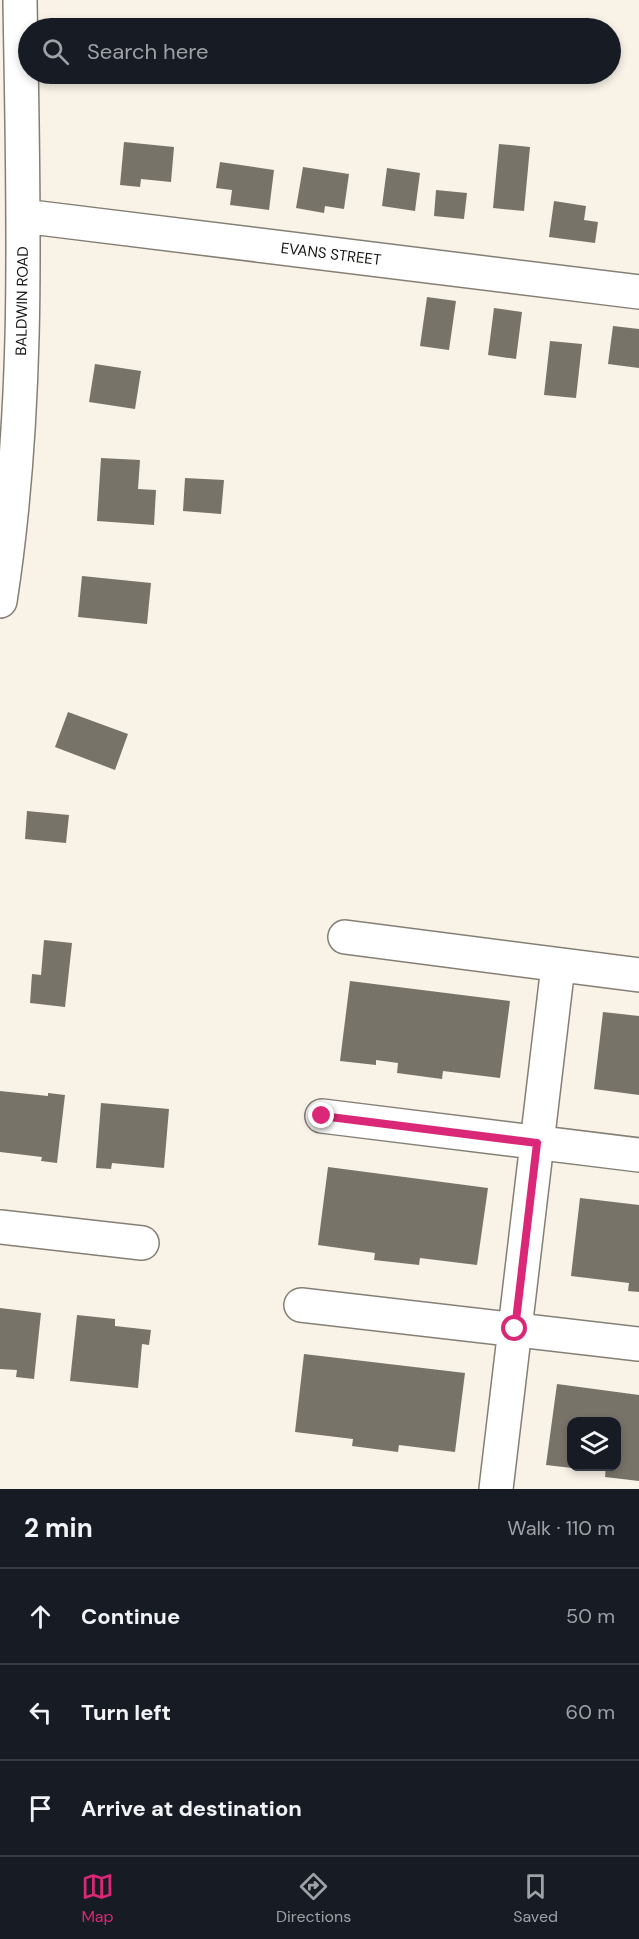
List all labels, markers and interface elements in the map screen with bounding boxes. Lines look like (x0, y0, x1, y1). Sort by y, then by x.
search box (18, 18, 621, 84)
icon: search (39, 35, 72, 68)
text: Search here (87, 37, 208, 66)
street label: EVANS STREET (280, 238, 382, 270)
street label: BALDWIN ROAD (11, 246, 33, 356)
route end (308, 1102, 334, 1128)
route start (501, 1315, 527, 1341)
map controls (567, 1417, 621, 1471)
button: layers (567, 1417, 621, 1471)
text: 2 min (24, 1511, 93, 1545)
text: Walk · 110 m (507, 1515, 615, 1541)
icon: ahead (24, 1600, 57, 1633)
text: Continue (81, 1602, 180, 1631)
text: 50 m (566, 1603, 615, 1629)
icon: left (24, 1696, 57, 1729)
text: Turn left (81, 1698, 171, 1727)
text: 60 m (566, 1699, 615, 1725)
icon: arrive (24, 1792, 57, 1825)
text: Arrive at destination (81, 1794, 302, 1823)
tab: Map (81, 1870, 114, 1927)
tab: Directions (276, 1870, 351, 1927)
tab: Saved (513, 1870, 558, 1927)

